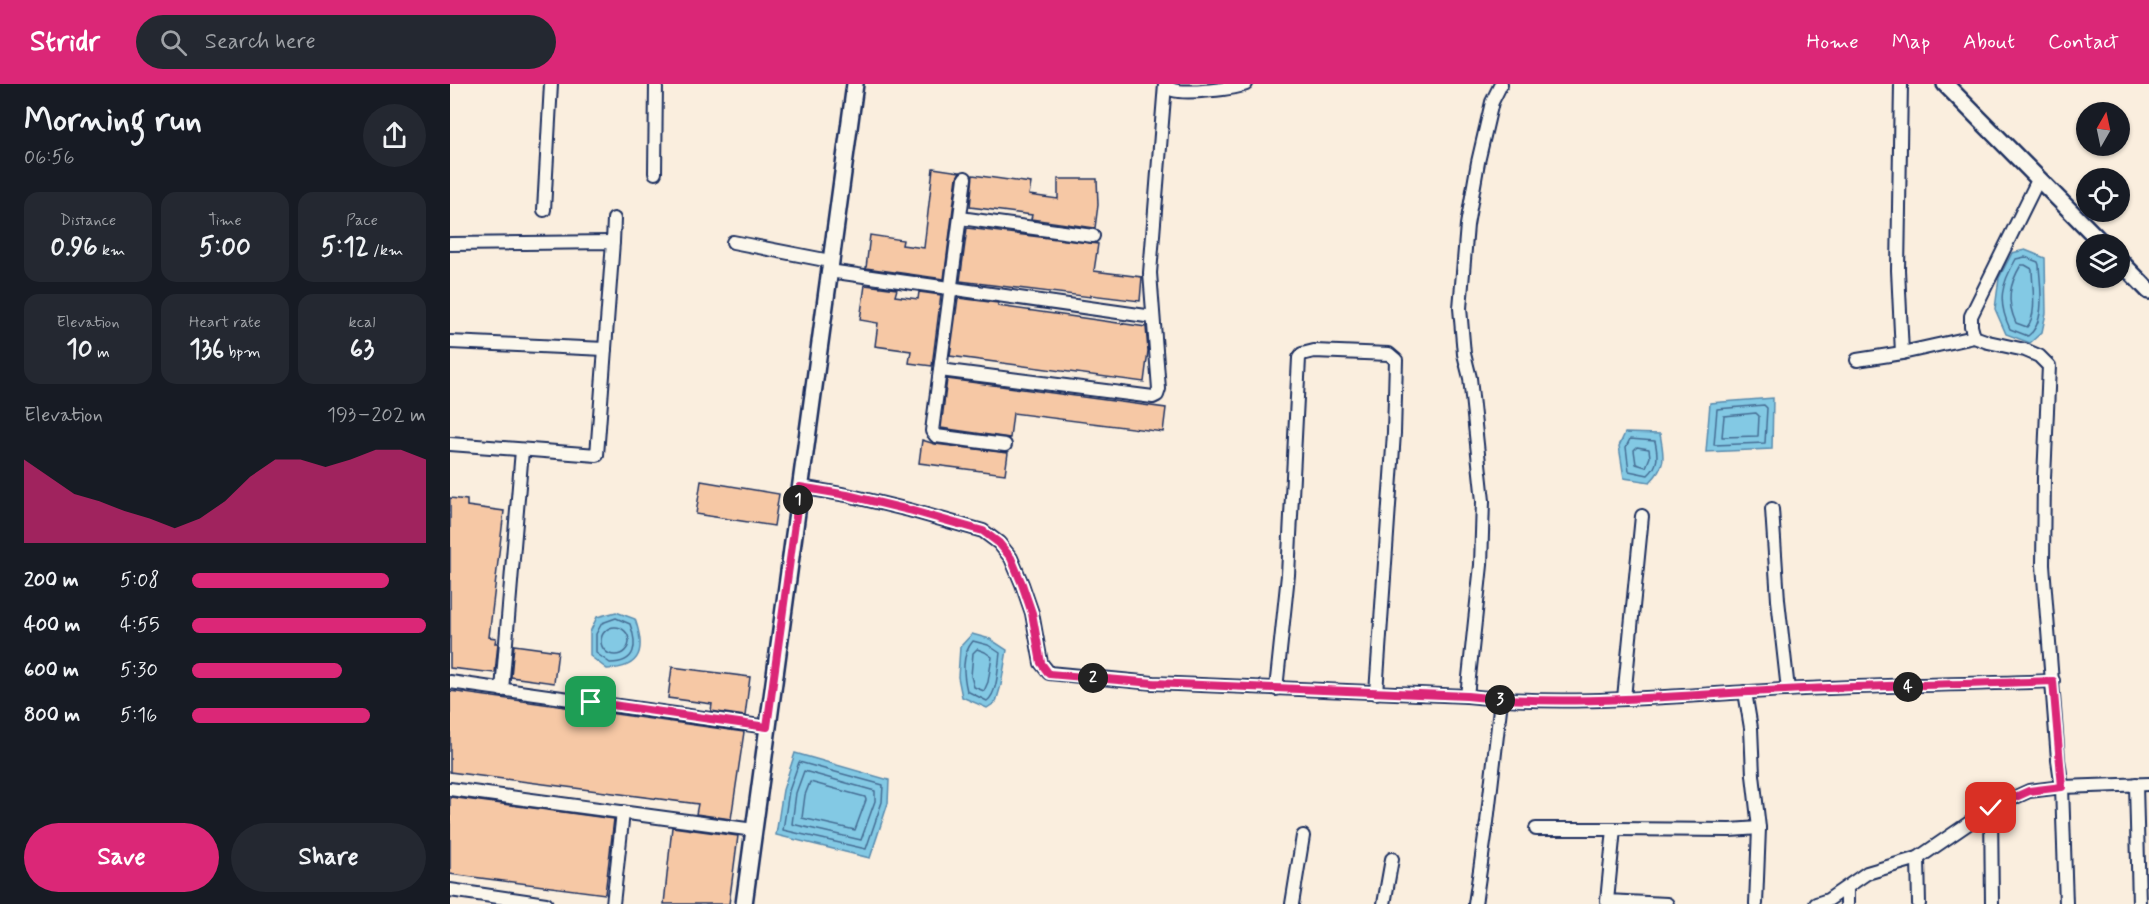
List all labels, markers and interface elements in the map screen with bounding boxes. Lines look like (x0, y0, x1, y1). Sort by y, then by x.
search box (136, 15, 556, 69)
text: Stridr (30, 24, 100, 61)
icon: search (157, 26, 190, 59)
text: Search here (205, 28, 316, 56)
text: Home (1807, 28, 1859, 56)
text: Map (1892, 28, 1930, 56)
text: About (1963, 28, 2015, 56)
text: Contact (2048, 28, 2119, 56)
text: Morning run (24, 99, 202, 143)
north arrow (2076, 102, 2130, 156)
map controls (2076, 102, 2130, 288)
button: share (363, 104, 426, 167)
text: 06:56 (24, 144, 75, 171)
button: locate (2076, 168, 2130, 222)
text: Distance (60, 210, 116, 231)
text: Time (208, 210, 242, 231)
text: Pace (346, 210, 378, 231)
text: 0.96 (51, 231, 98, 265)
text: 5:00 (199, 231, 251, 265)
text: 5:12 (321, 231, 369, 265)
button: layers (2076, 234, 2130, 288)
text: km (98, 240, 125, 261)
text: /km (369, 240, 403, 261)
text: Elevation (57, 312, 120, 333)
text: Heart rate (189, 312, 261, 333)
text: kcal (349, 312, 375, 333)
text: 10 (66, 333, 93, 367)
text: 136 (189, 333, 224, 367)
text: 63 (350, 333, 374, 367)
text: m (93, 342, 110, 363)
text: bpm (224, 342, 261, 363)
text: Elevation (24, 402, 103, 429)
text: 193–202 m (327, 402, 426, 429)
pin: 1 (783, 485, 813, 515)
text: 1 (794, 489, 802, 510)
text: 200 m (24, 567, 79, 594)
text: 5:08 (120, 567, 159, 594)
text: 400 m (24, 612, 80, 639)
text: 4:55 (120, 612, 160, 639)
text: 600 m (24, 657, 79, 684)
text: 5:30 (120, 657, 158, 684)
pin: 2 (1078, 663, 1108, 693)
text: 2 (1089, 667, 1097, 688)
pin: 4 (1893, 672, 1923, 702)
pin (565, 676, 616, 727)
text: 4 (1903, 676, 1913, 697)
icon: arrive (574, 685, 607, 718)
pin: 3 (1485, 685, 1515, 715)
text: 3 (1496, 689, 1504, 710)
text: 800 m (24, 702, 80, 729)
text: 5:16 (120, 702, 157, 729)
pin (1965, 782, 2016, 833)
icon: check (1974, 791, 2007, 824)
button: Save (24, 823, 219, 892)
button: Share (231, 823, 426, 892)

